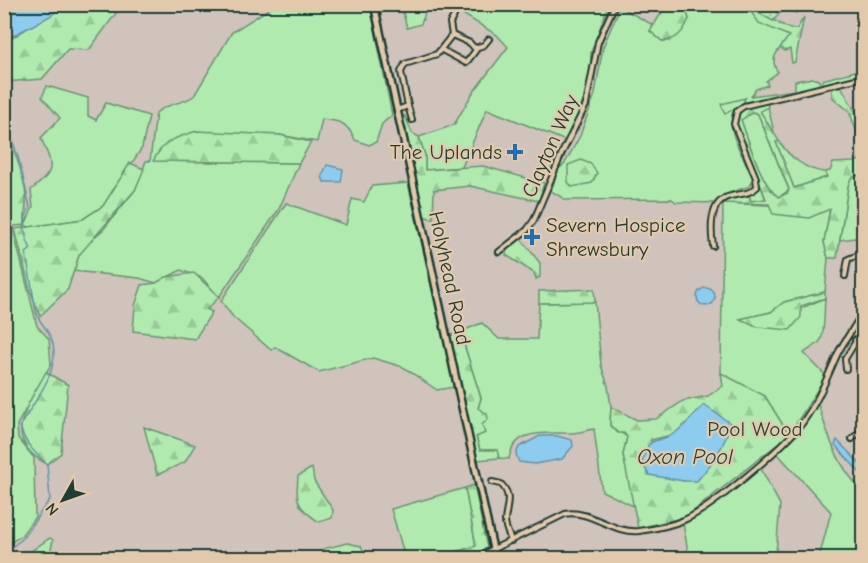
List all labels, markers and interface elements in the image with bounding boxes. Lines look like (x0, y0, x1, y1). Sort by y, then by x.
street label: Clayton Way (517, 90, 584, 201)
place label: The Uplands (390, 140, 502, 164)
marker: The Uplands (506, 143, 524, 161)
street label: Holyhead Road (424, 209, 476, 347)
place label: Severn Hospice Shrewsbury (546, 213, 685, 261)
marker: Severn Hospice Shrewsbury (523, 228, 541, 246)
park label: Pool Wood (707, 417, 803, 441)
water label: Oxon Pool (637, 444, 734, 470)
north arrow (33, 470, 93, 530)
text: N (42, 499, 63, 519)

